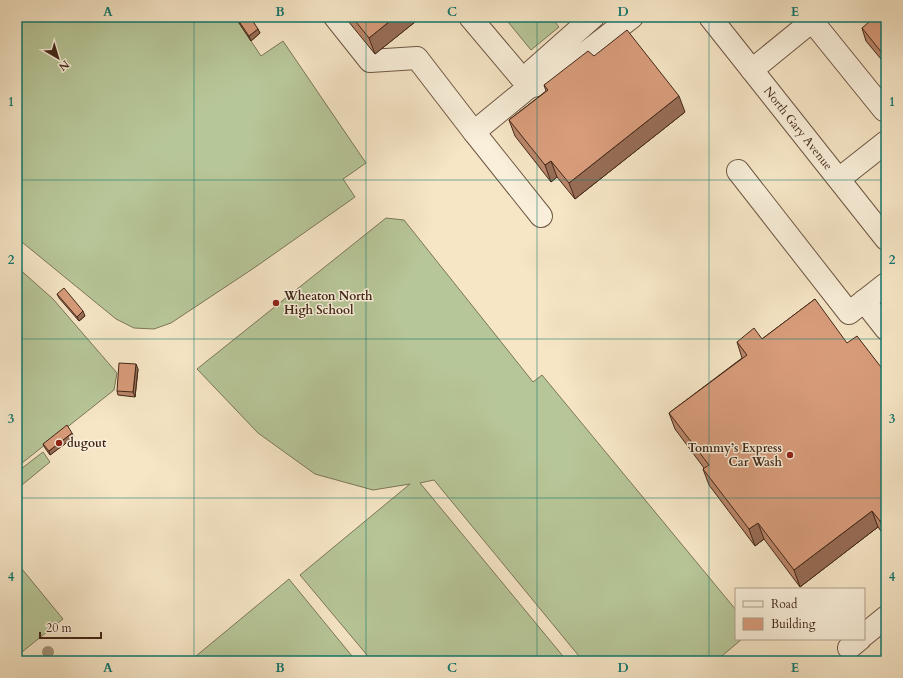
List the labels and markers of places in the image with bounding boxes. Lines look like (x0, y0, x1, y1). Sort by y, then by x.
place label: Wheaton North High School (283, 288, 373, 318)
marker: Wheaton North High School (271, 298, 281, 308)
place label: dugout (67, 435, 107, 451)
marker: dugout (54, 438, 64, 448)
place label: Tommy’s Express Car Wash (688, 440, 783, 470)
marker: Tommy’s Express Car Wash (785, 450, 795, 460)

